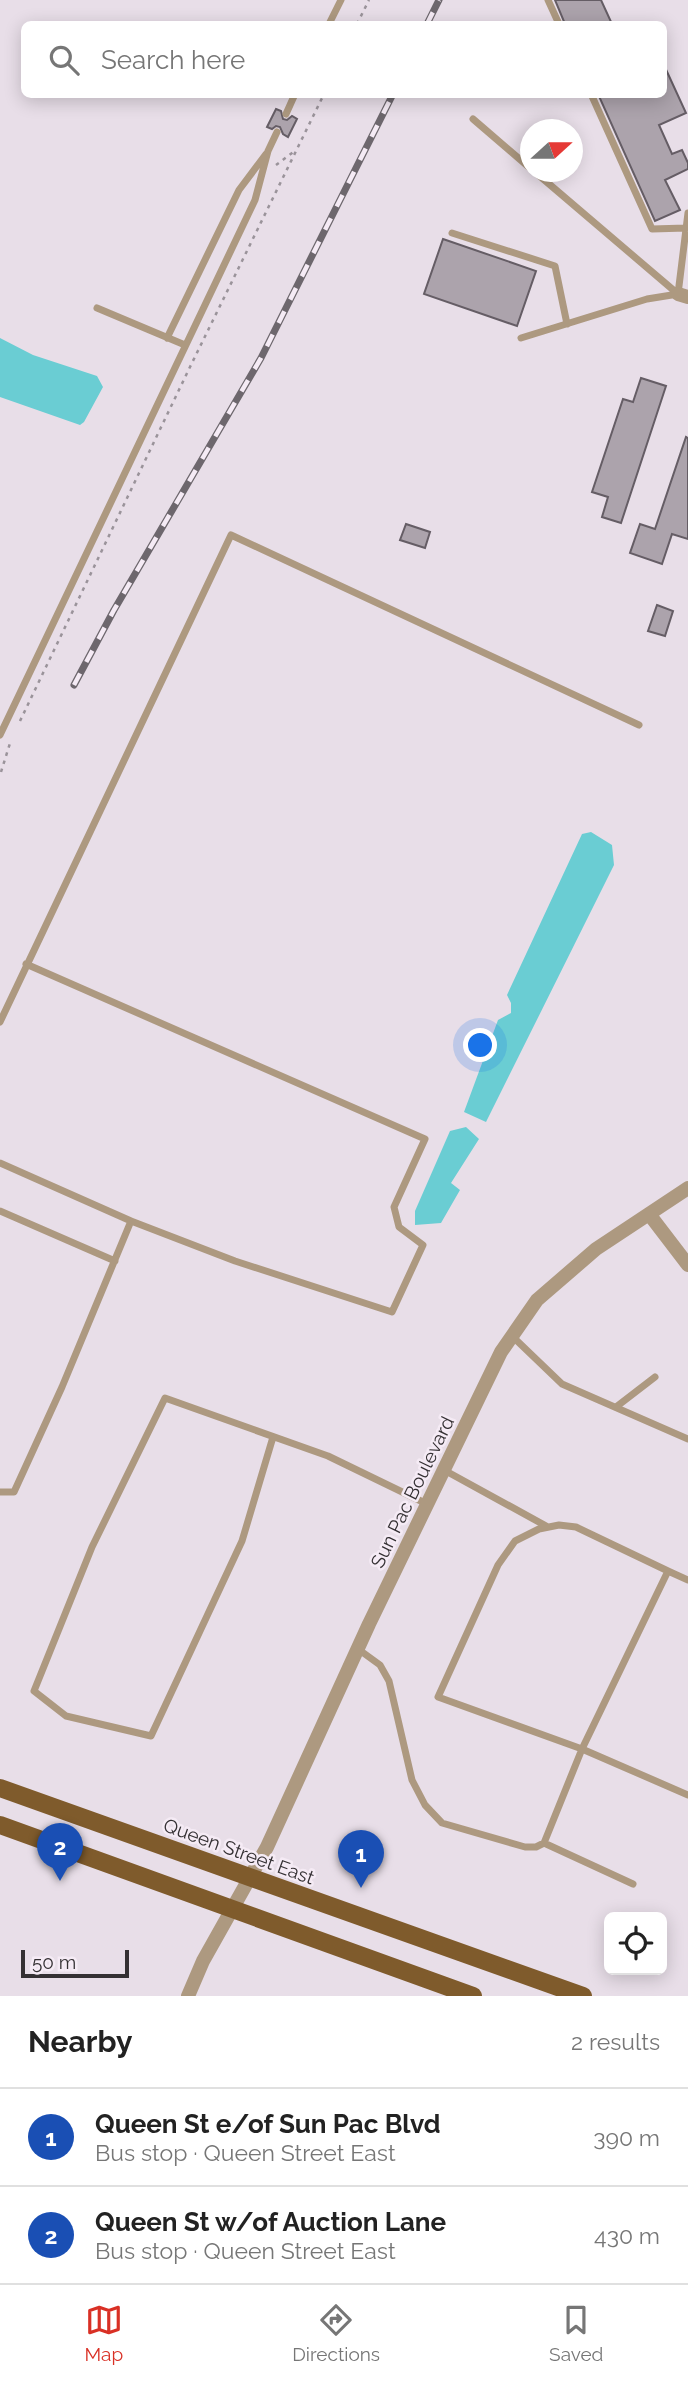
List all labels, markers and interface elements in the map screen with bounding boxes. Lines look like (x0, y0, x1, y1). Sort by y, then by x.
search box (21, 21, 667, 98)
icon: search (45, 41, 83, 79)
text: Search here (101, 45, 245, 75)
north arrow (520, 119, 583, 182)
your location (463, 1028, 497, 1062)
street label: Sun Pac Boulevard (366, 1413, 458, 1571)
street label: Queen Street East (161, 1814, 318, 1889)
pin: 2 (37, 1823, 83, 1881)
pin: 1 (338, 1830, 384, 1888)
map controls (604, 1912, 667, 1975)
button: locate (604, 1912, 667, 1975)
scale bar (21, 1947, 130, 1979)
text: 50 m (32, 1951, 76, 1973)
text: Nearby (28, 2024, 132, 2059)
text: 2 results (571, 2028, 660, 2055)
text: Queen St e/of Sun Pac Blvd (95, 2109, 441, 2139)
text: 1 (45, 2124, 57, 2151)
text: 390 m (593, 2124, 660, 2151)
text: Bus stop · Queen Street East (95, 2139, 396, 2166)
text: Queen St w/of Auction Lane (95, 2207, 446, 2237)
text: 2 (45, 2222, 57, 2249)
text: 430 m (594, 2222, 660, 2249)
text: Bus stop · Queen Street East (95, 2237, 396, 2264)
tab: Map (85, 2301, 123, 2365)
tab: Directions (292, 2301, 380, 2365)
tab: Saved (549, 2301, 603, 2365)

